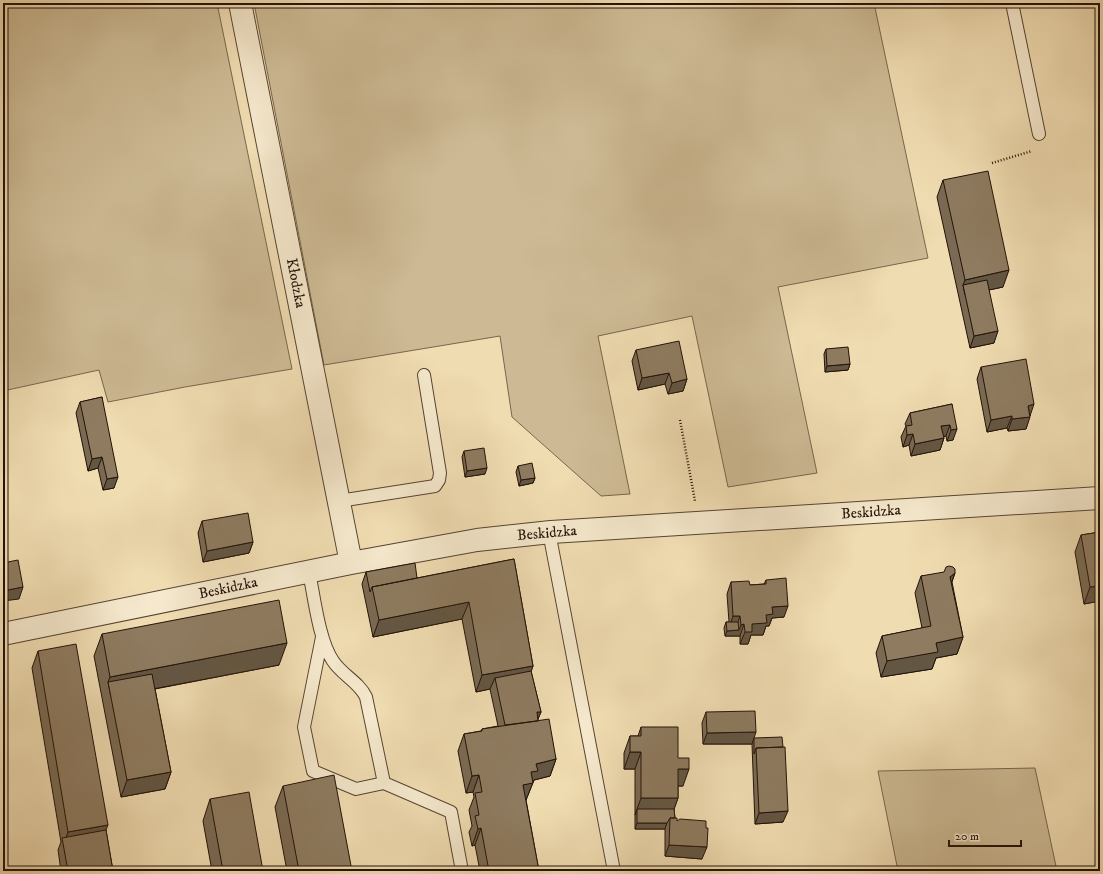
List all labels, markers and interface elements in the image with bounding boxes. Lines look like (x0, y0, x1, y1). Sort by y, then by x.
street label: Kłodzka (282, 257, 310, 310)
street label: Beskidzka (841, 500, 902, 524)
street label: Beskidzka (516, 521, 578, 545)
street label: Beskidzka (197, 572, 260, 604)
scale bar (949, 822, 1021, 848)
text: 20 m (955, 829, 979, 844)

